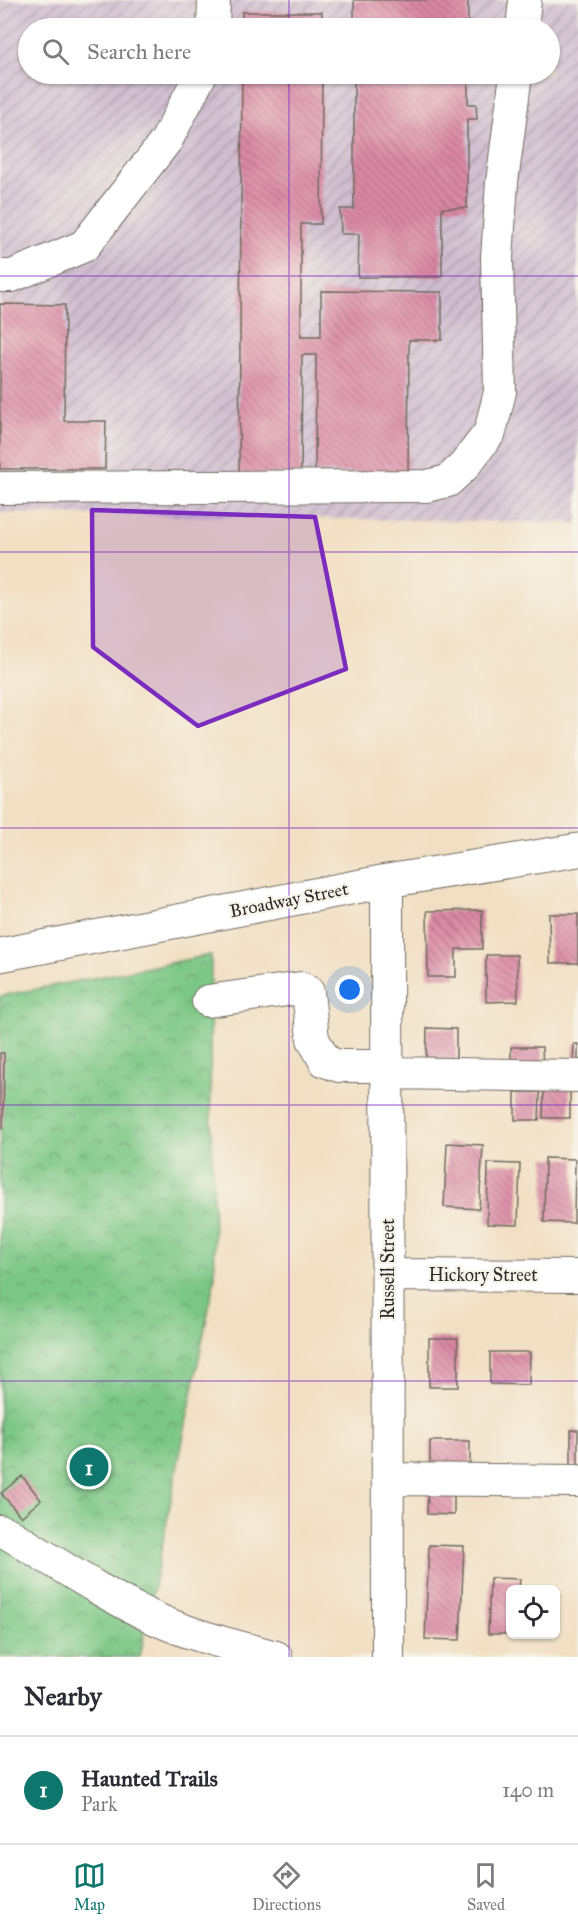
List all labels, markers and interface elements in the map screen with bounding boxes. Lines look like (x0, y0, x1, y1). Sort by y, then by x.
search box (18, 18, 560, 84)
icon: search (39, 35, 72, 68)
text: Search here (87, 38, 191, 65)
street label: Broadway Street (228, 878, 351, 922)
your location (335, 975, 364, 1004)
street label: Russell Street (377, 1218, 399, 1320)
street label: Hickory Street (428, 1264, 538, 1286)
pin: 1 (70, 1444, 109, 1490)
map controls (506, 1585, 560, 1639)
button: locate (506, 1585, 560, 1639)
text: Nearby (24, 1680, 102, 1712)
text: Haunted Trails (81, 1765, 218, 1792)
text: 1 (40, 1778, 47, 1802)
text: 140 m (502, 1778, 554, 1802)
text: Park (81, 1792, 117, 1816)
tab: Map (73, 1859, 106, 1914)
tab: Directions (252, 1859, 321, 1914)
tab: Saved (467, 1859, 505, 1914)

